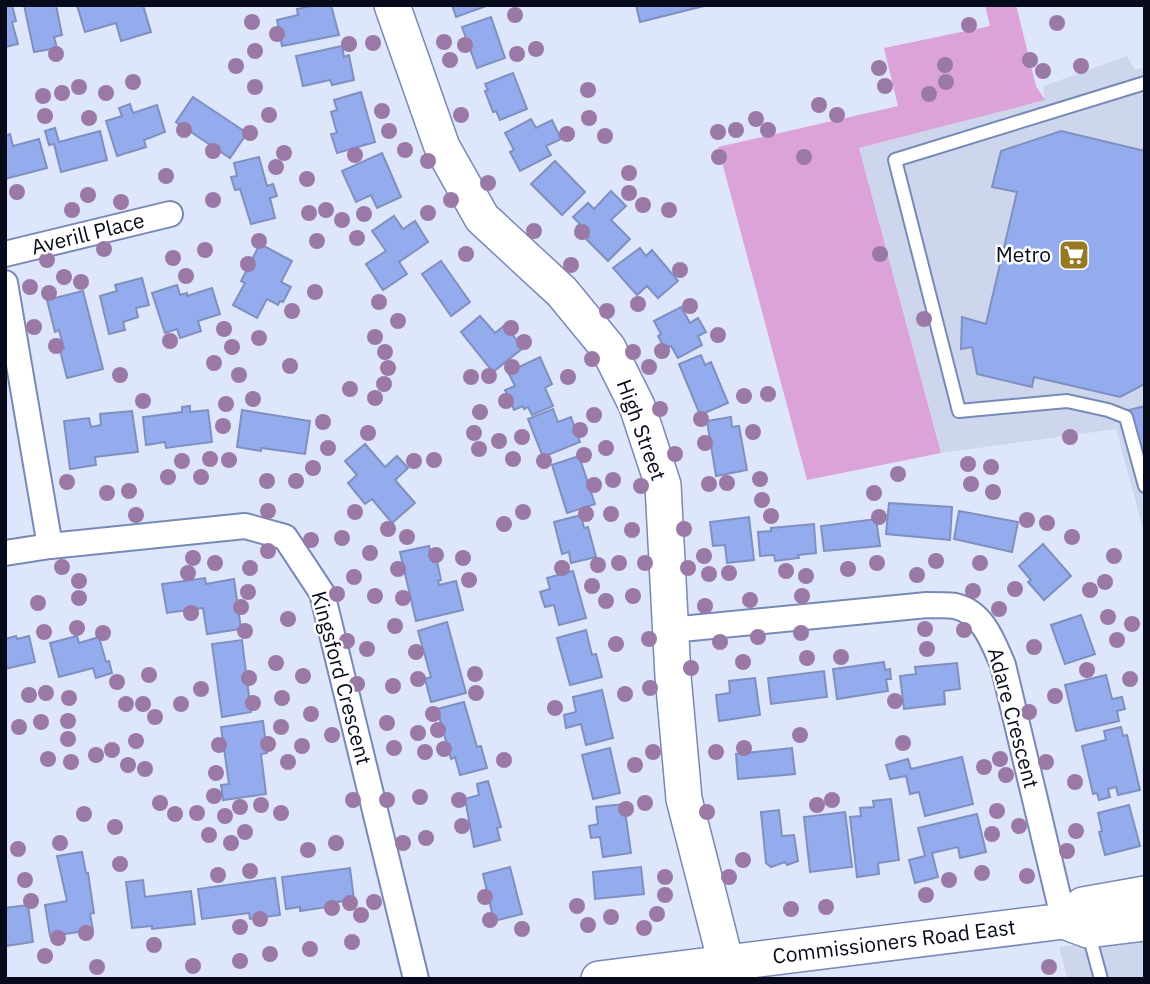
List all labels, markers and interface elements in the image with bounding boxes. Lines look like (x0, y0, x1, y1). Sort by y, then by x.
street label: Averill Place (28, 205, 147, 261)
supermarket icon: Metro (1057, 238, 1091, 272)
place label: Metro (996, 240, 1051, 268)
street label: High Street (611, 375, 673, 484)
street label: Kingsford Crescent (305, 588, 379, 768)
street label: Adare Crescent (982, 644, 1046, 791)
street label: Commissioners Road East (771, 912, 1017, 970)

